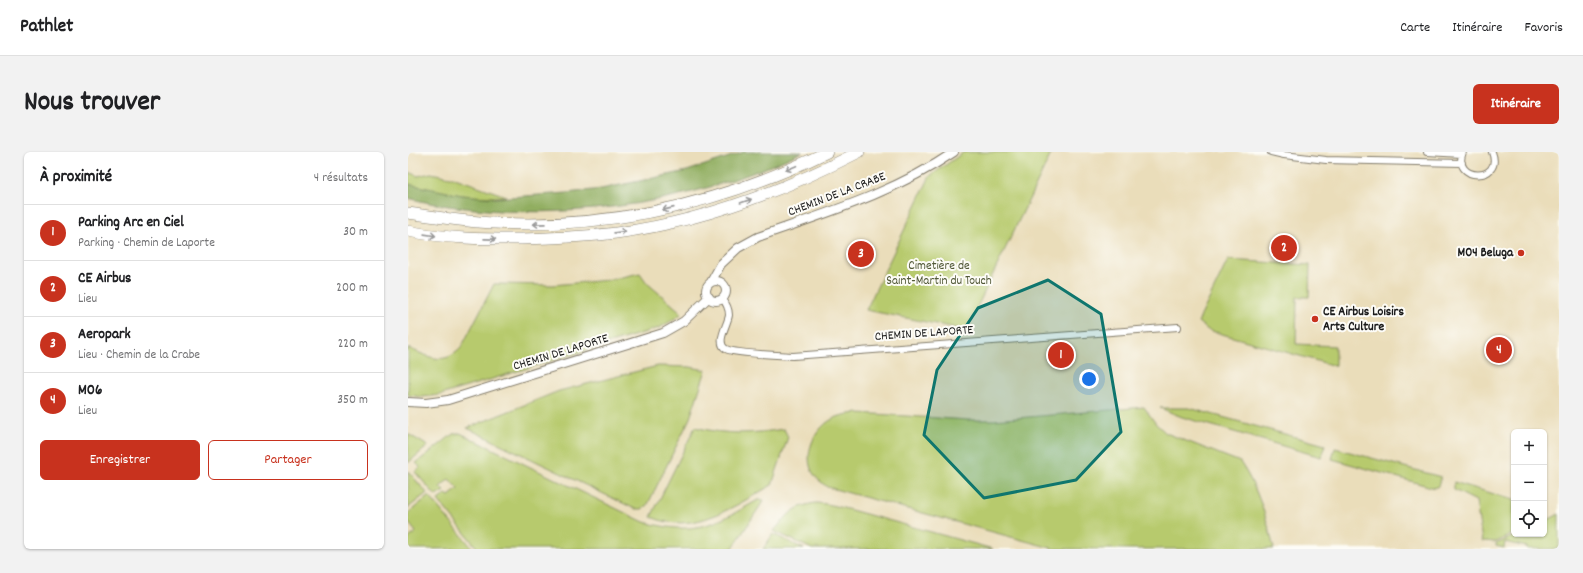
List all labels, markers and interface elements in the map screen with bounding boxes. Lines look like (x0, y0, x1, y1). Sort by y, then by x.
text: Pathlet (20, 14, 73, 41)
text: Carte (1400, 18, 1430, 38)
text: Itinéraire (1452, 18, 1502, 38)
text: Favoris (1524, 18, 1563, 38)
text: Nous trouver (24, 84, 160, 124)
button: Itinéraire (1473, 84, 1559, 124)
one-way arrow (786, 165, 798, 173)
text: À proximité (40, 166, 112, 190)
street label: CHEMIN DE LA CRABE (786, 168, 889, 222)
text: 4 résultats (314, 169, 368, 188)
one-way arrow (740, 197, 752, 205)
one-way arrow (662, 206, 675, 213)
text: Parking Arc en Ciel (78, 212, 184, 234)
one-way arrow (533, 220, 546, 228)
text: 1 (52, 223, 54, 242)
text: 30 m (343, 223, 368, 242)
one-way arrow (613, 228, 626, 236)
one-way arrow (423, 231, 436, 239)
pin: 2 (1271, 233, 1297, 263)
text: Parking · Chemin de Laporte (78, 234, 215, 253)
one-way arrow (483, 235, 496, 243)
pin: 3 (848, 239, 874, 269)
place label: M04 Beluga (1458, 244, 1514, 263)
marker: M04 Beluga (1516, 248, 1526, 258)
park label: Cimetière de Saint-Martin du Touch (886, 257, 992, 291)
text: CE Airbus (78, 268, 131, 290)
text: 2 (50, 279, 56, 298)
text: 200 m (336, 279, 368, 298)
text: Lieu (78, 290, 97, 309)
place label: CE Airbus Loisirs Arts Culture (1323, 303, 1404, 337)
marker: CE Airbus Loisirs Arts Culture (1310, 314, 1320, 324)
street label: CHEMIN DE LAPORTE (874, 321, 974, 347)
text: Aeropark (78, 324, 131, 346)
street label: CHEMIN DE LAPORTE (511, 329, 611, 377)
text: 3 (50, 335, 56, 354)
text: 220 m (338, 335, 368, 354)
pin: 4 (1486, 335, 1512, 365)
pin: 1 (1048, 340, 1074, 370)
text: Lieu · Chemin de la Crabe (78, 346, 200, 365)
your location (1079, 369, 1099, 389)
text: M06 (78, 380, 102, 402)
text: 4 (50, 391, 56, 410)
text: 350 m (337, 391, 368, 410)
text: Lieu (78, 402, 97, 421)
map controls (1511, 429, 1547, 537)
button: + (1511, 429, 1547, 465)
button: Enregistrer (40, 440, 200, 480)
button: Partager (208, 440, 368, 480)
button: − (1511, 465, 1547, 501)
button: locate (1511, 501, 1547, 537)

